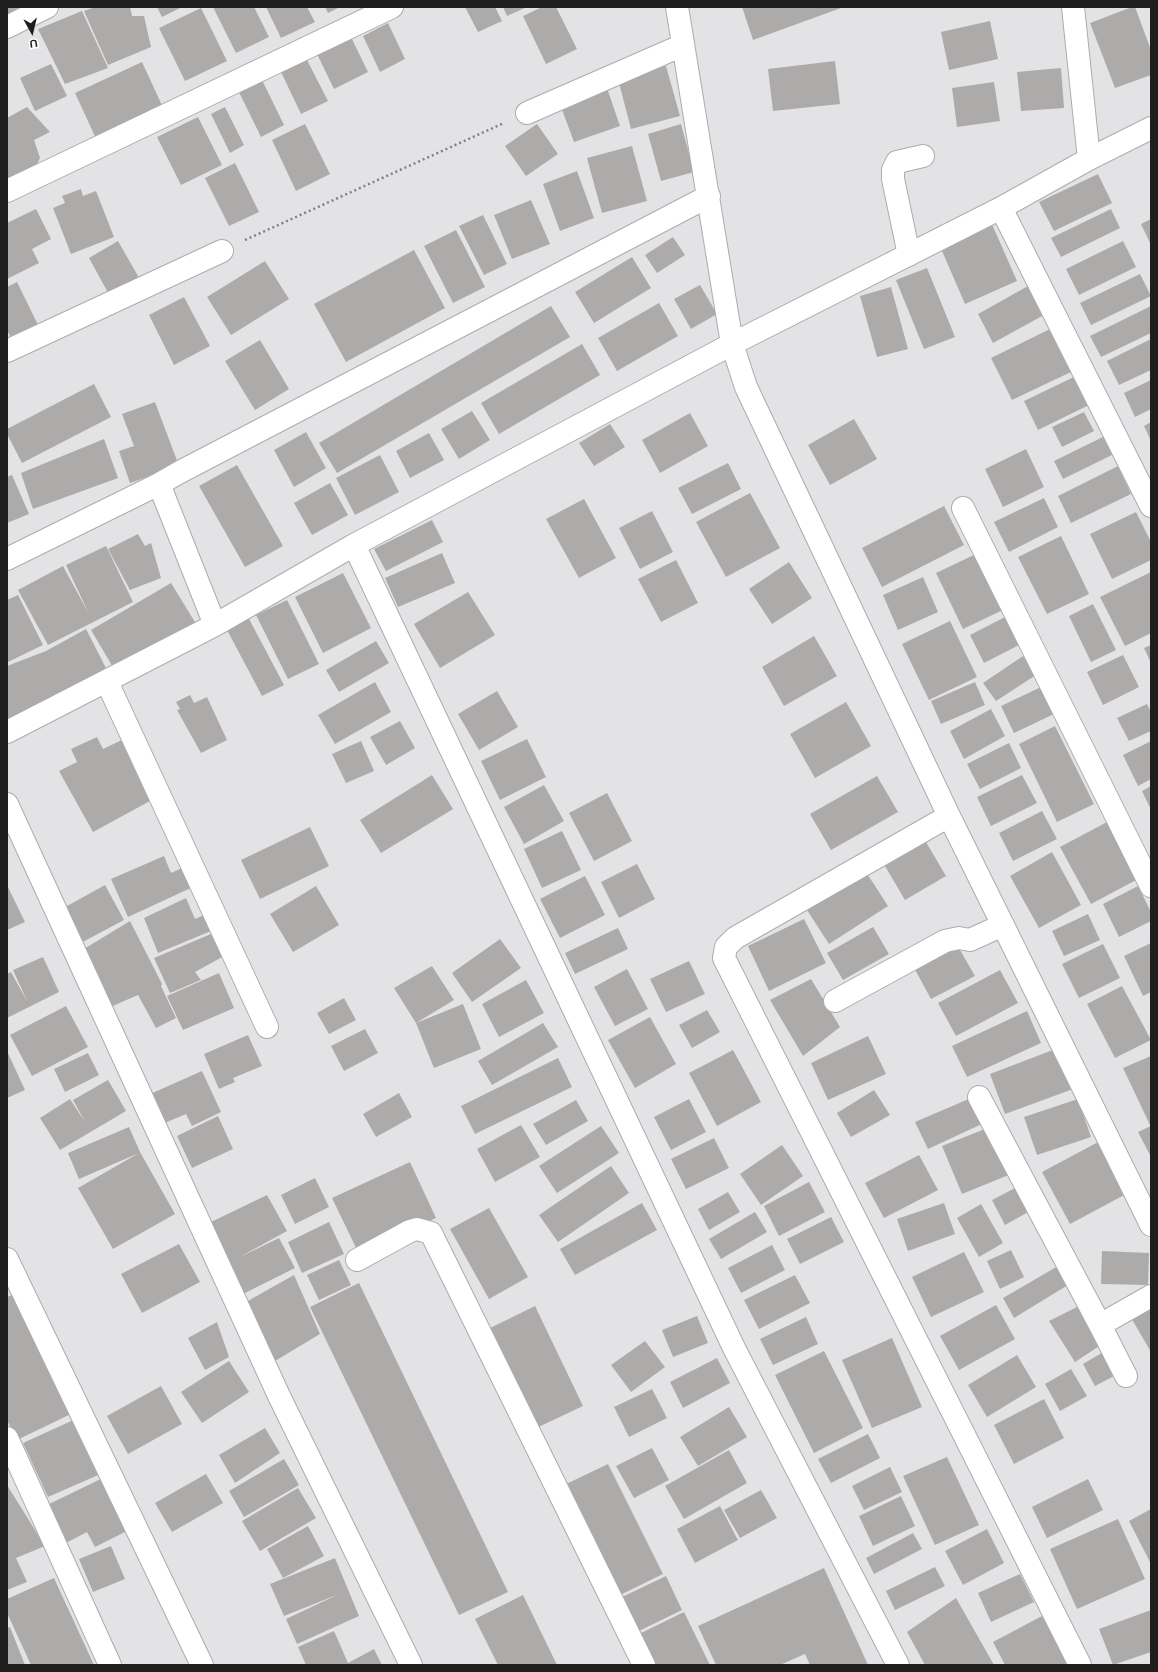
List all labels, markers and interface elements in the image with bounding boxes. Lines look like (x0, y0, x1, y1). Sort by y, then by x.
north arrow (12, 12, 52, 52)
text: U (29, 37, 38, 50)

